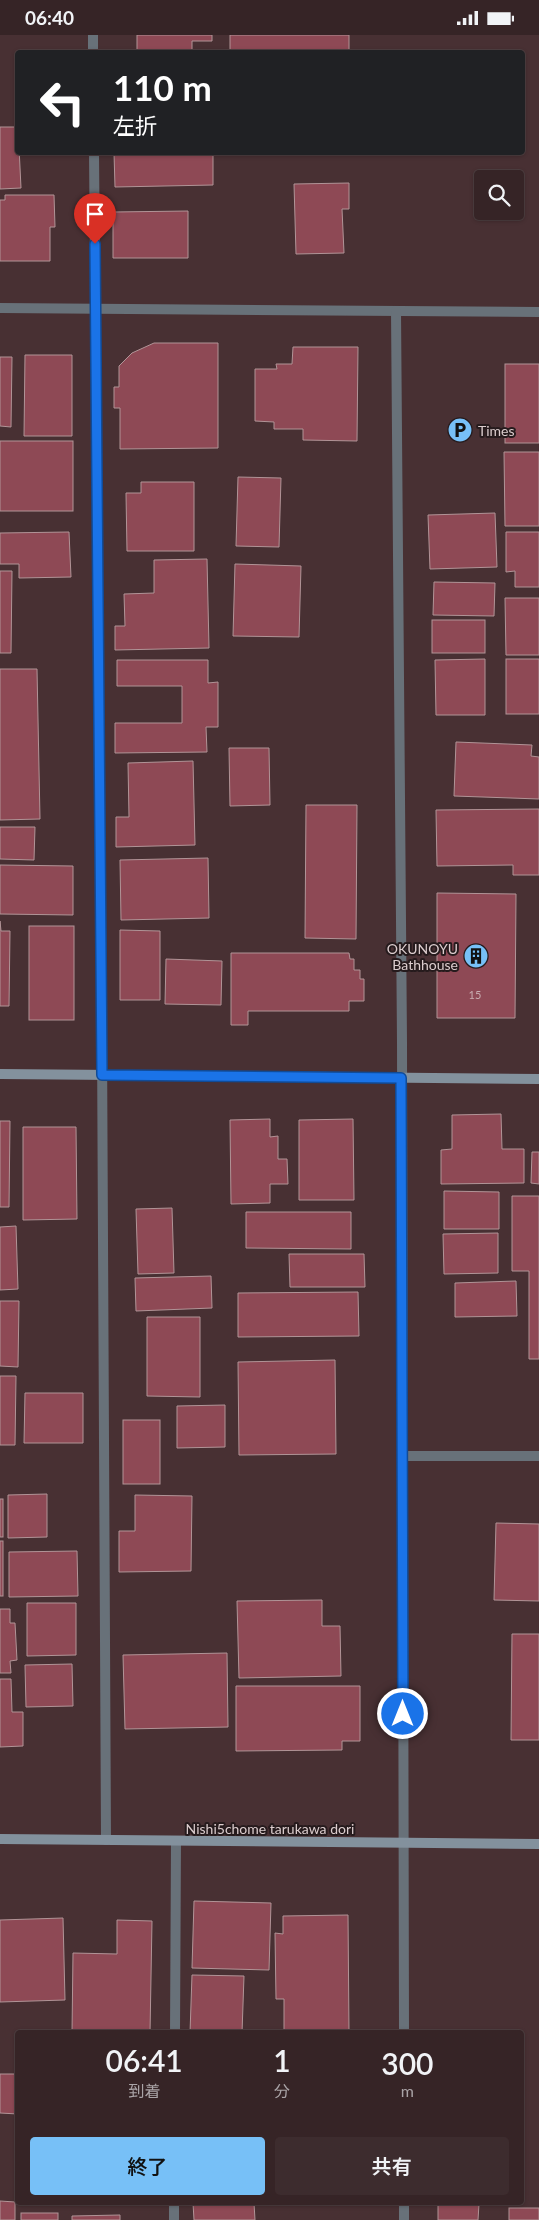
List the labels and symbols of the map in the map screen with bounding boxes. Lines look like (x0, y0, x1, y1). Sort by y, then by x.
pin (74, 193, 116, 244)
parking icon: Times (447, 417, 473, 443)
place label: Times (478, 422, 515, 439)
place label: OKUNOYU Bathhouse (387, 940, 458, 973)
building icon: OKUNOYU Bathhouse (463, 943, 489, 969)
house number: 15 (469, 988, 481, 1001)
position arrow (376, 1687, 428, 1739)
street label: Nishi5chome tarukawa dori (186, 1820, 354, 1837)

